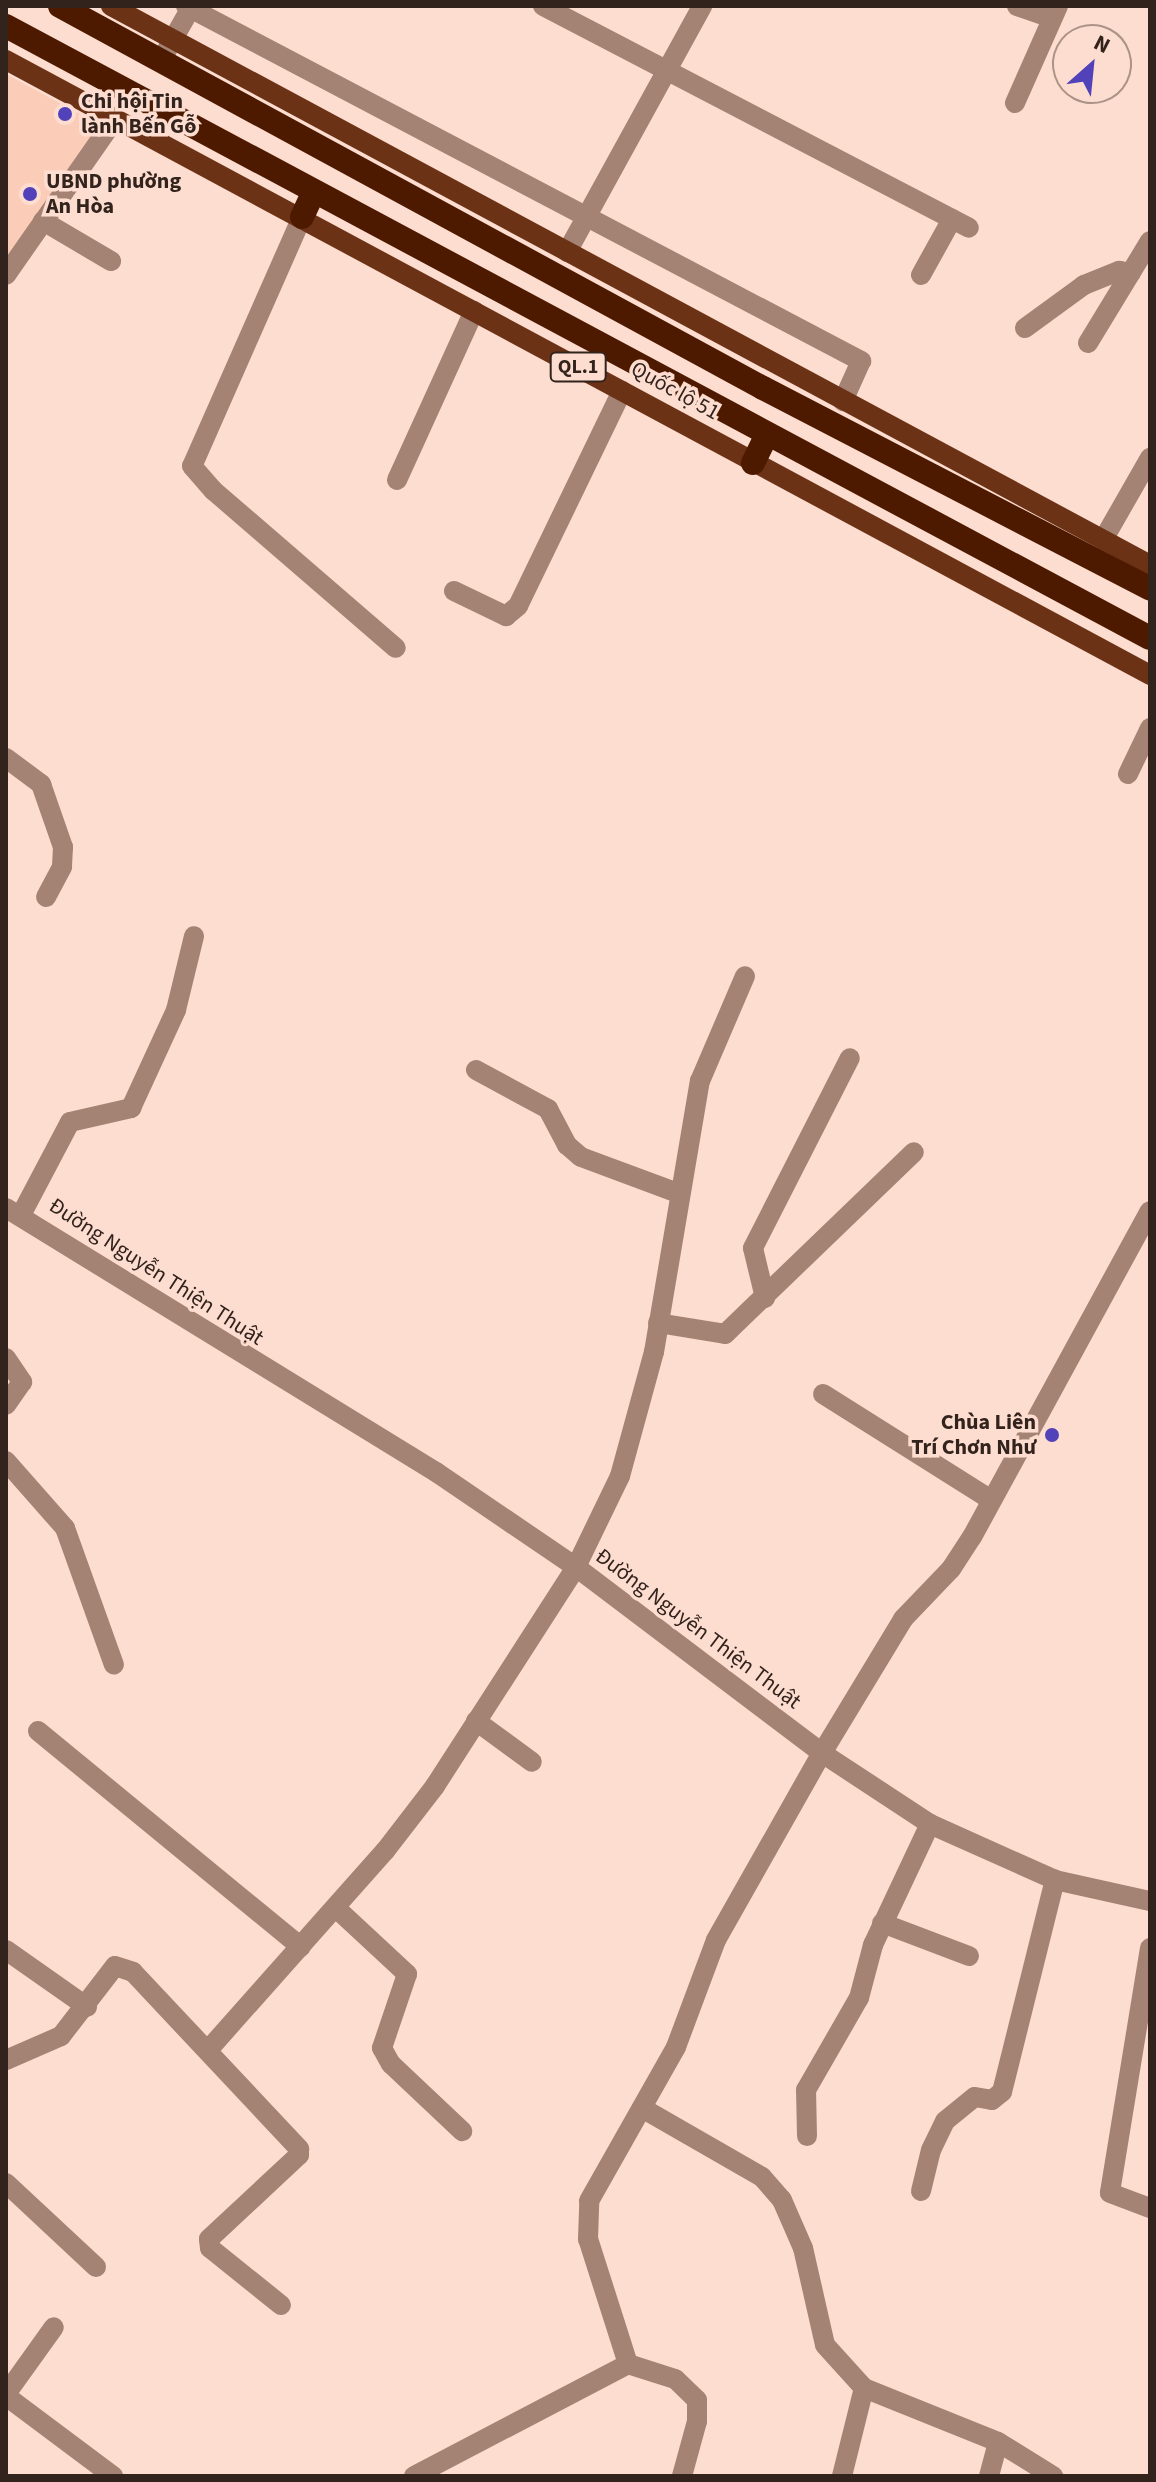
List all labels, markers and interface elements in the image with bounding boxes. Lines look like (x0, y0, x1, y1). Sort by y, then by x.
north arrow (1052, 24, 1132, 104)
text: N (1088, 27, 1116, 62)
place label: Chi hội Tin lành Bến Gỗ (81, 88, 196, 140)
marker: Chi hội Tin lành Bến Gỗ (56, 105, 74, 123)
place label: UBND phường An Hòa (46, 168, 181, 220)
marker: UBND phường An Hòa (21, 185, 39, 203)
road number: QL.1 (548, 351, 608, 383)
street label: Quốc lộ 51 (626, 356, 724, 426)
street label: Đường Nguyễn Thiện Thuật (44, 1193, 268, 1351)
place label: Chùa Liên Trí Chơn Như (911, 1409, 1036, 1460)
marker: Chùa Liên Trí Chơn Như (1043, 1426, 1061, 1444)
street label: Đường Nguyễn Thiện Thuật (590, 1543, 806, 1715)

